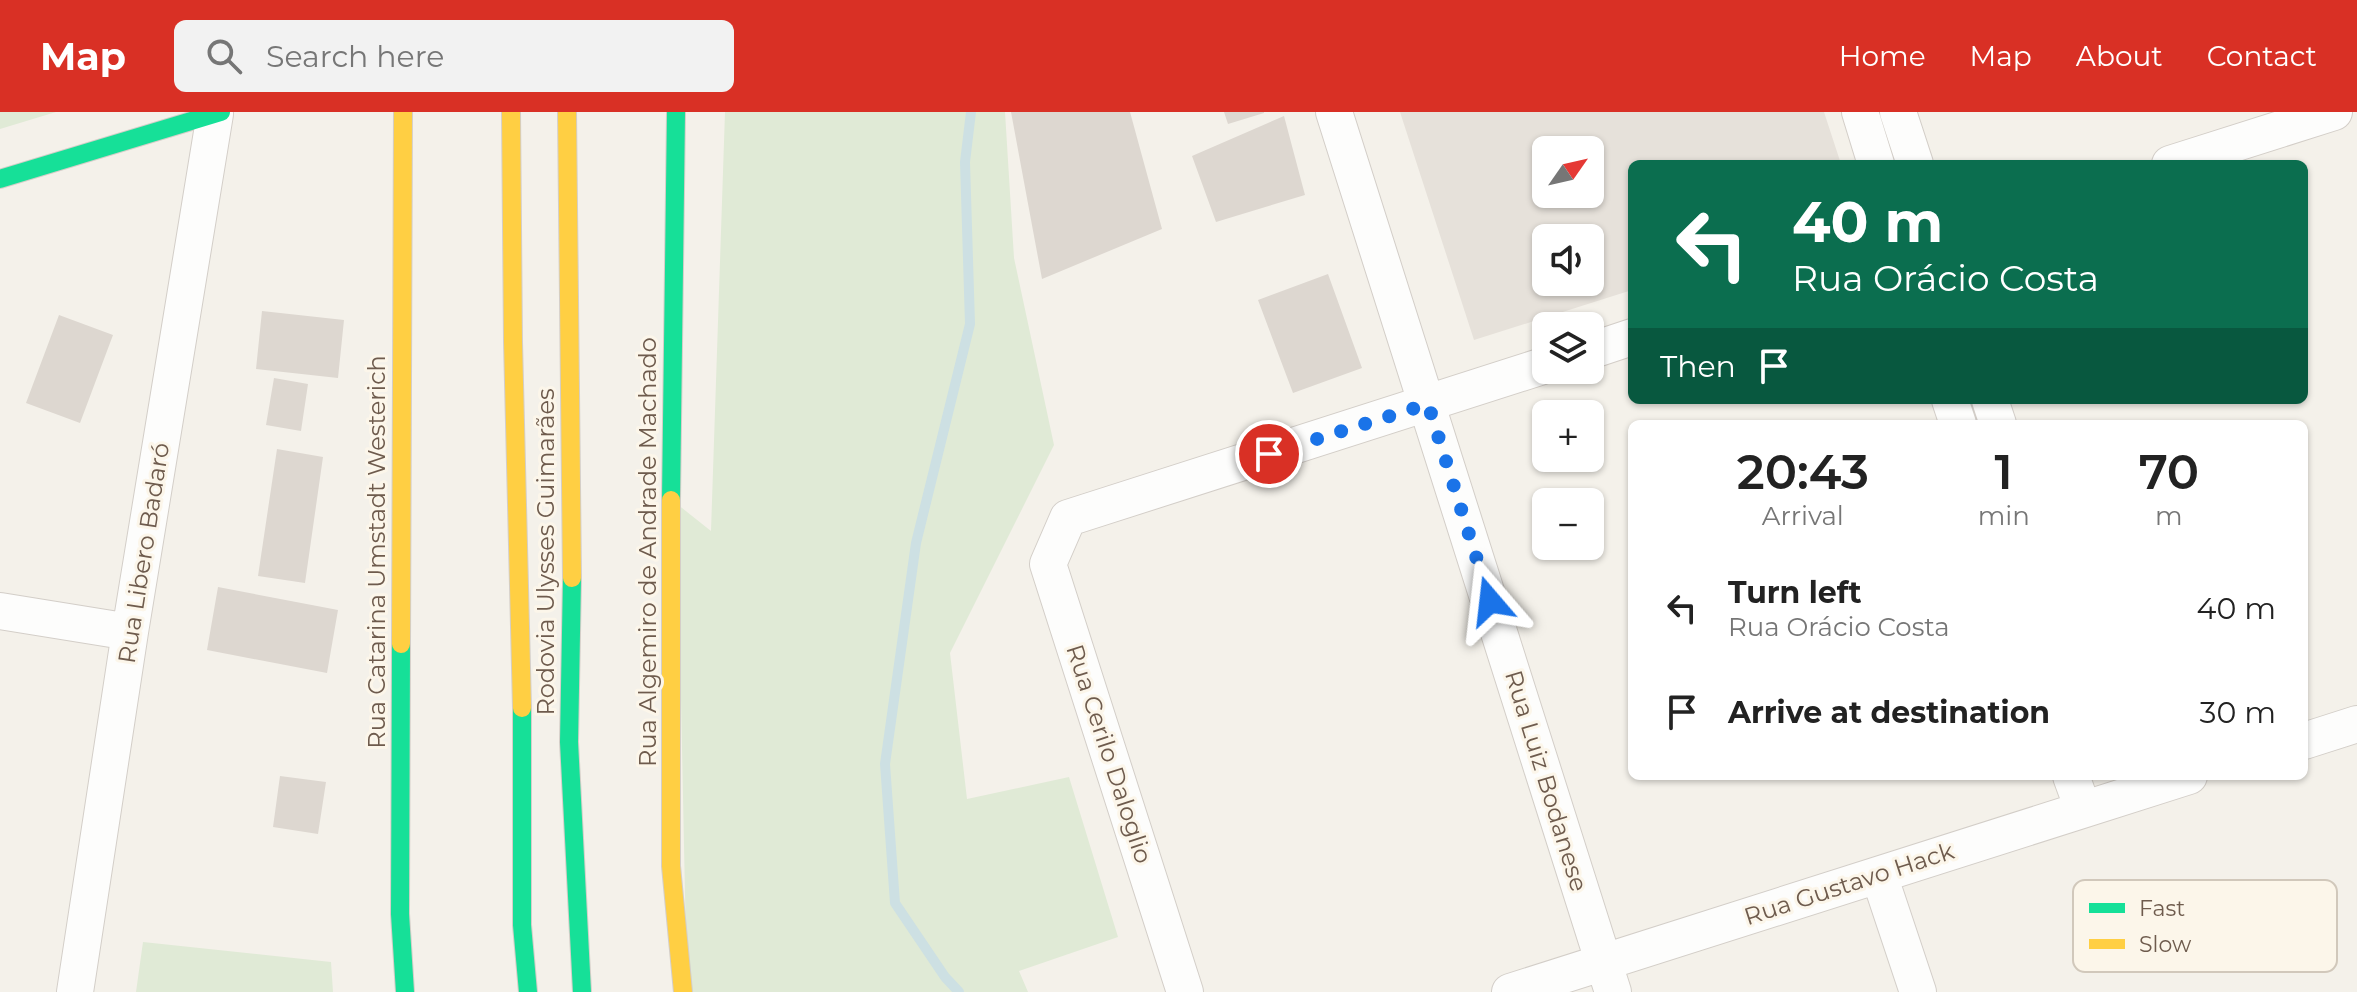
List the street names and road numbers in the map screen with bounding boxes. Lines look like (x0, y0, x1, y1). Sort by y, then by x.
street label: Rua Algemiro de Andrade Machado (633, 337, 662, 767)
street label: Rua Catarina Umstadt Westerich (362, 355, 391, 749)
street label: Rodovia Ulysses Guimarães (531, 388, 560, 716)
street label: Rua Libero Badaró (112, 441, 175, 665)
street label: Rua Cerilo Daloglio (1060, 641, 1159, 867)
street label: Rua Luiz Bodanese (1499, 667, 1594, 895)
street label: Rua Gustavo Hack (1740, 836, 1958, 931)

